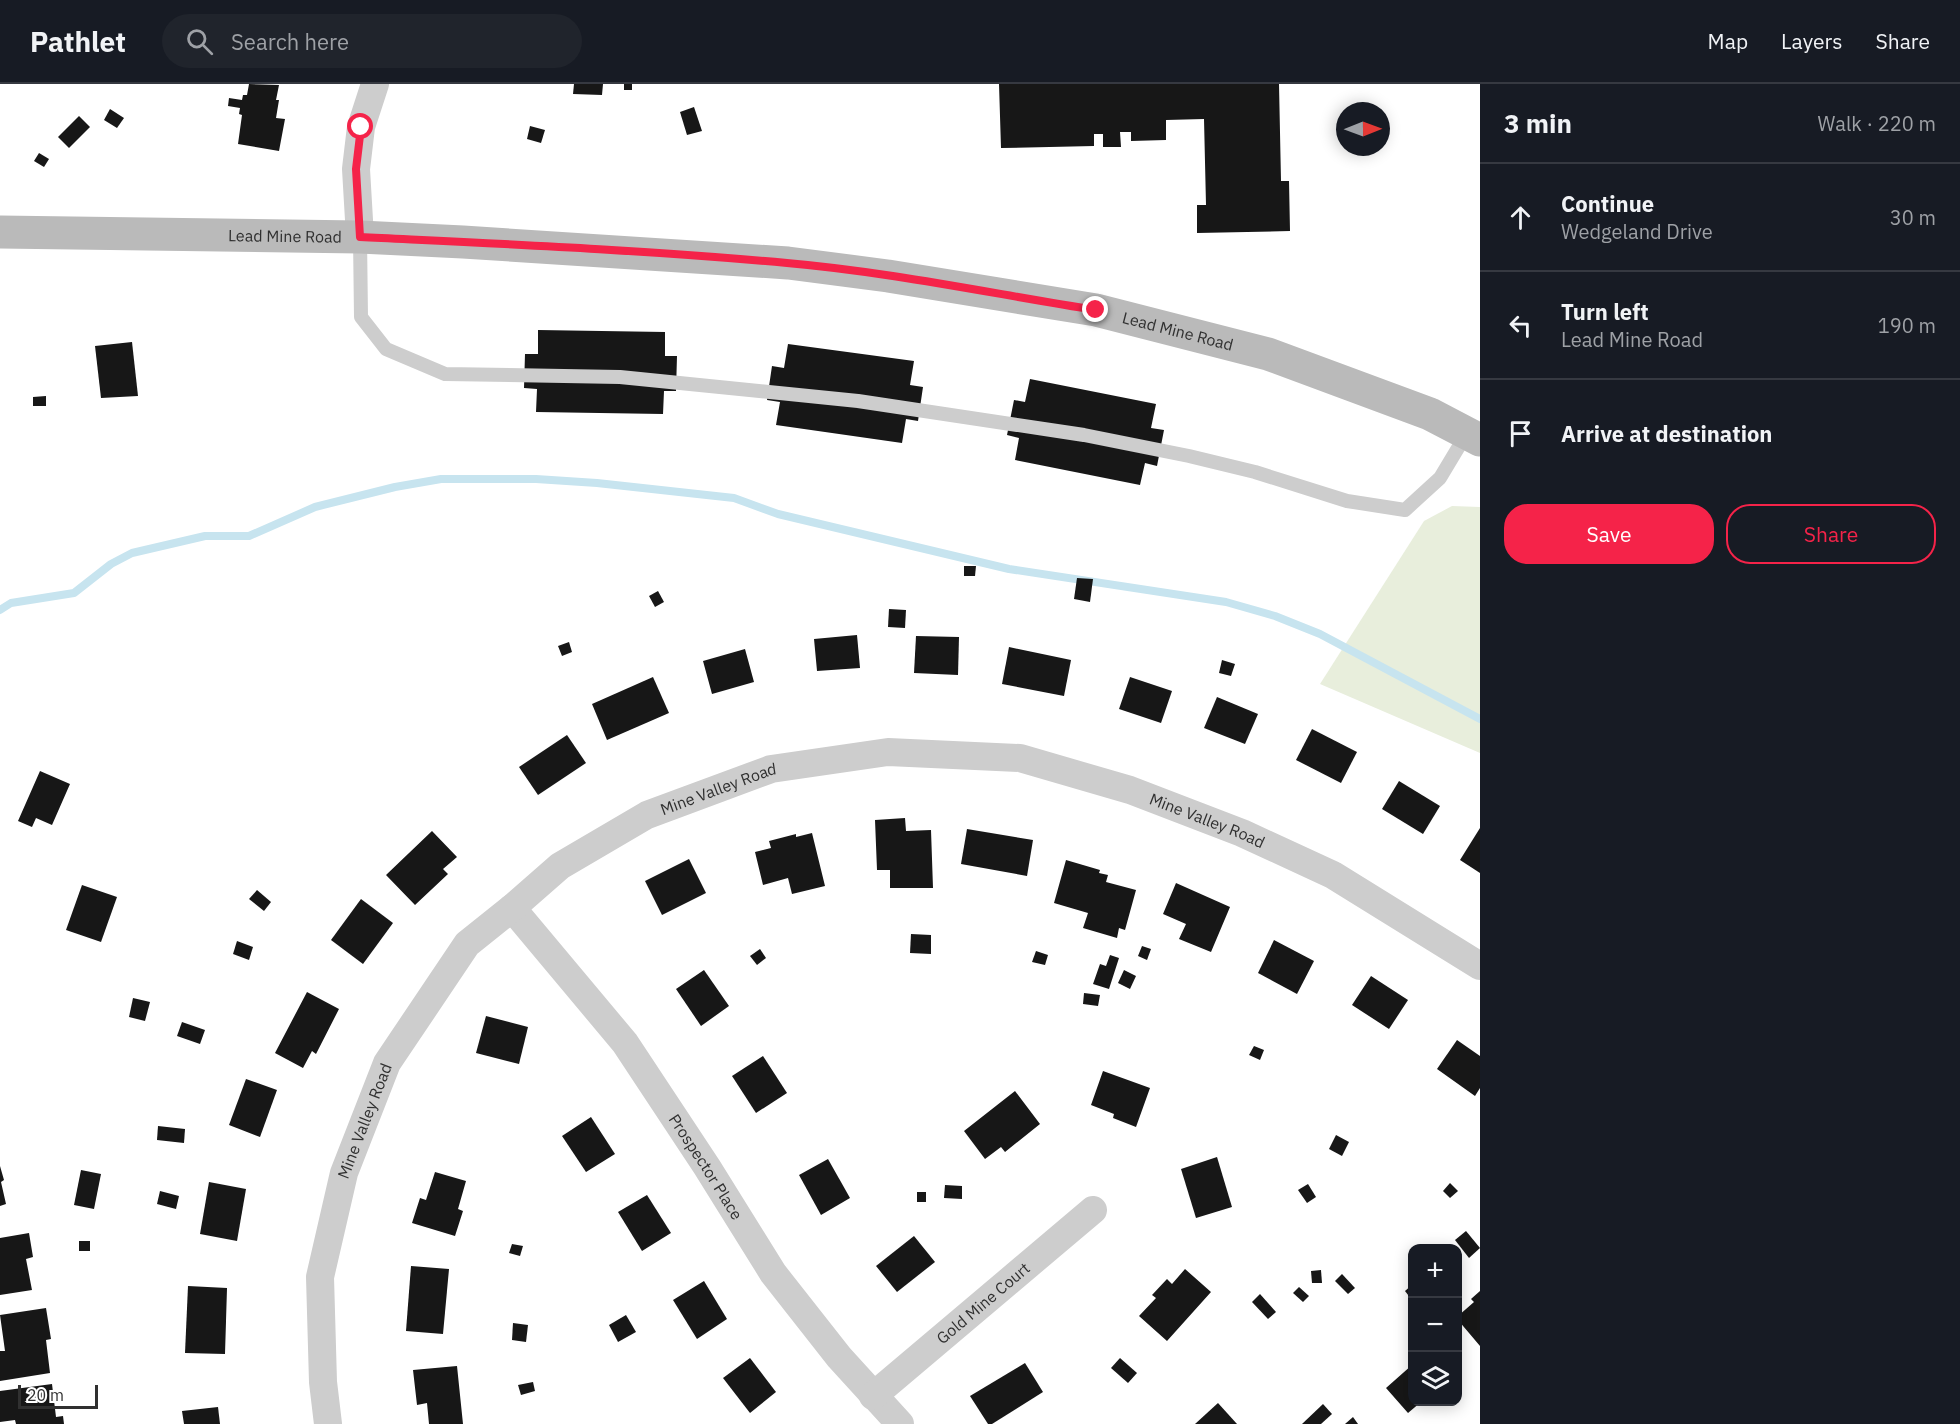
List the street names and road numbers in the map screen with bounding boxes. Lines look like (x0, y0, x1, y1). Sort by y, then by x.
street label: Lead Mine Road (228, 225, 342, 247)
street label: Lead Mine Road (1120, 307, 1236, 355)
street label: Mine Valley Road (658, 758, 778, 819)
street label: Mine Valley Road (1147, 788, 1268, 852)
street label: Mine Valley Road (333, 1060, 396, 1182)
street label: Prospector Place (665, 1110, 747, 1224)
street label: Gold Mine Court (932, 1258, 1034, 1348)

